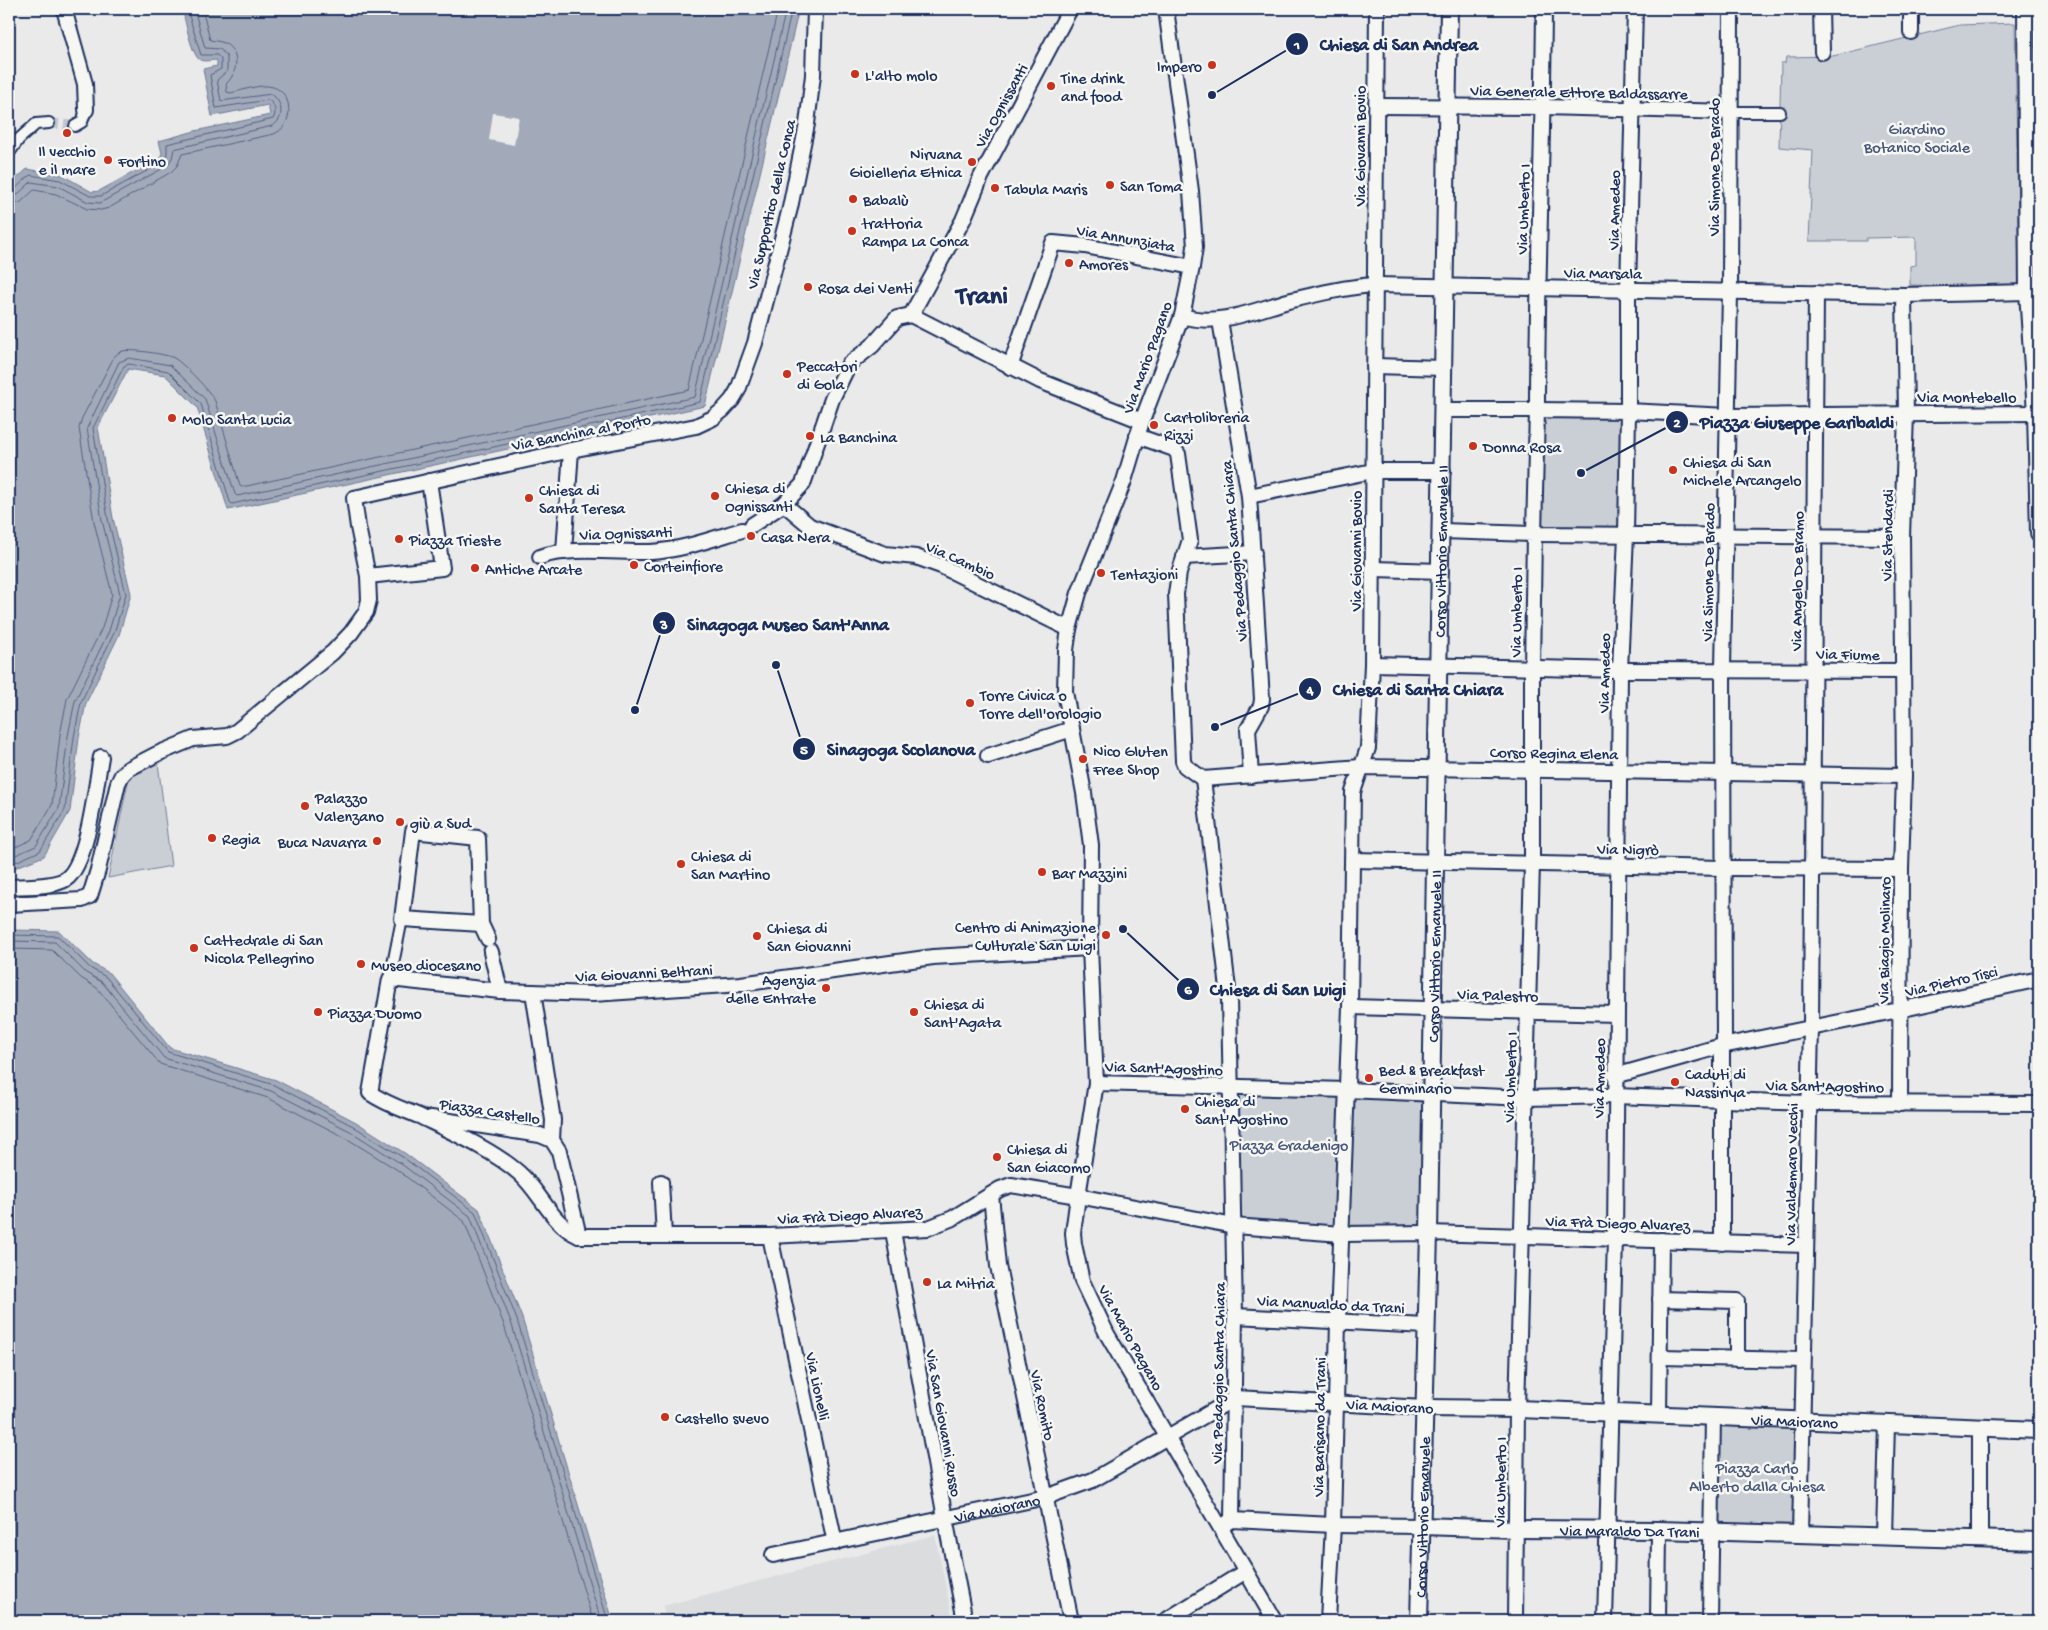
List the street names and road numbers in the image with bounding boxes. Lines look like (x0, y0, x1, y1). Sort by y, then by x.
street label: Via Ognissanti (972, 61, 1034, 153)
street label: Via Generale Ettore Baldassarre (1469, 83, 1689, 106)
street label: Via Giovanni Bovio (1353, 86, 1372, 207)
street label: Via Simone De Brado (1707, 98, 1726, 237)
street label: Via Supportico della Conca (744, 117, 802, 292)
street label: Via Umberto I (1514, 164, 1537, 256)
street label: Via Amedeo (1606, 170, 1627, 251)
street label: Via Annunziata (1074, 222, 1177, 259)
street label: Via Marsala (1563, 265, 1643, 286)
street label: Via Mario Pagano (1120, 300, 1178, 418)
street label: Via Montebello (1917, 390, 2016, 409)
street label: Via Banchina al Porto (510, 412, 653, 457)
street label: Via Pedaggio Santa Chiara (1219, 458, 1254, 643)
street label: Corso Vittorio Emanuele II (1433, 465, 1455, 638)
street label: Via Stendardi (1879, 489, 1900, 582)
street label: Via Giovanni Bovio (1349, 491, 1368, 612)
street label: Via Simone De Brado (1700, 503, 1721, 642)
street label: Via Angelo De Bramo (1789, 511, 1810, 652)
street label: Via Ognissanti (578, 524, 673, 547)
street label: Via Cambio (921, 538, 997, 586)
street label: Via Umberto I (1508, 567, 1529, 658)
street label: Via Amedeo (1596, 633, 1617, 714)
street label: Via Fiume (1815, 646, 1881, 667)
street label: Corso Regina Elena (1490, 745, 1619, 766)
street label: Via Nigrò (1596, 841, 1659, 862)
street label: Corso Vittorio Emanuele II (1426, 870, 1448, 1043)
street label: Via Biagio Molinaro (1876, 876, 1897, 1005)
street label: Via Giovanni Beltrani (574, 962, 713, 989)
street label: Via Pietro Tisci (1903, 964, 2000, 1003)
street label: Via Palestro (1456, 987, 1539, 1008)
street label: Via Umberto I (1501, 1032, 1524, 1124)
street label: Via Amedeo (1591, 1038, 1612, 1119)
street label: Via Sant'Agostino (1103, 1059, 1223, 1082)
street label: Via Sant'Agostino (1765, 1078, 1884, 1099)
street label: Piazza Castello (437, 1096, 541, 1131)
street label: Via Valdemaro Vecchi (1783, 1103, 1804, 1246)
street label: Via Frà Diego Alvarez (776, 1204, 924, 1231)
street label: Via Frà Diego Alvarez (1544, 1213, 1692, 1238)
street label: Via Pedaggio Santa Chiara (1209, 1281, 1232, 1465)
street label: Via Mario Pagano (1092, 1282, 1166, 1395)
street label: Via Manualdo da Trani (1256, 1293, 1405, 1320)
street label: Via San Giovanni Russo (919, 1348, 964, 1499)
street label: Via Lionelli (799, 1350, 832, 1422)
street label: Via Barisano da Trani (1311, 1357, 1332, 1498)
street label: Via Romito (1024, 1368, 1057, 1443)
street label: Via Maiorano (1345, 1397, 1434, 1420)
street label: Via Maiorano (1750, 1412, 1839, 1435)
street label: Corso Vittorio Emanuele (1414, 1436, 1437, 1598)
street label: Via Umberto I (1492, 1437, 1513, 1528)
street label: Via Maiorano (952, 1492, 1042, 1529)
street label: Via Maraldo Da Trani (1559, 1523, 1700, 1544)

